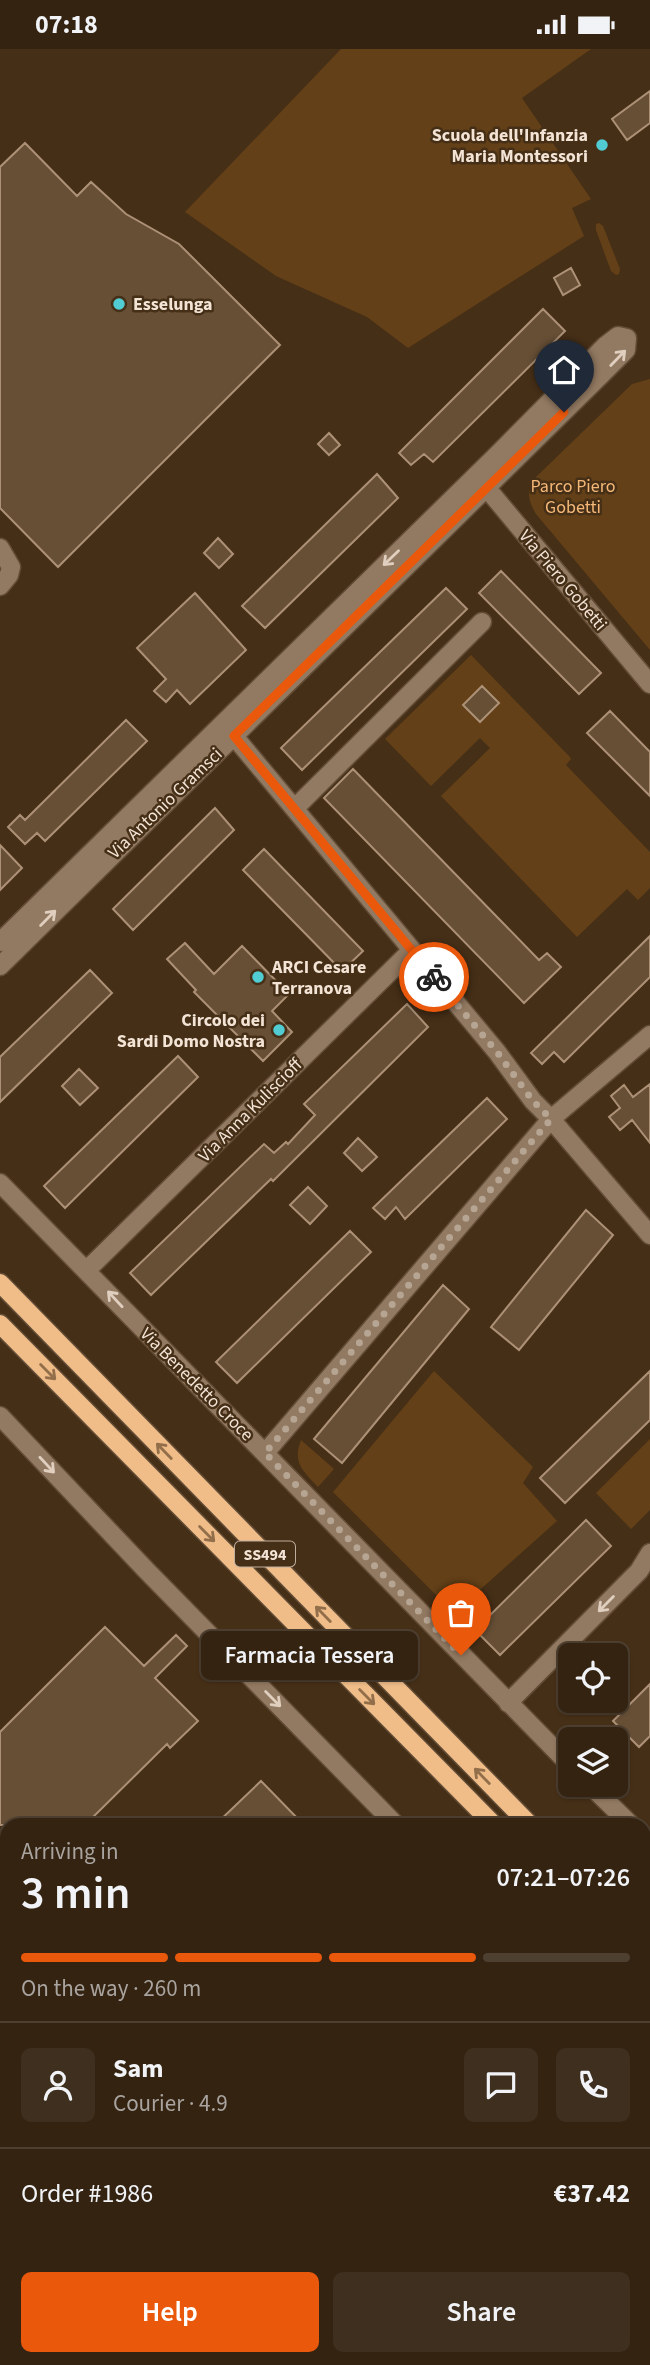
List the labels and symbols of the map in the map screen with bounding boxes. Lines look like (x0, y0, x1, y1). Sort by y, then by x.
place label: Scuola dell'Infanzia Maria Montessori (432, 123, 588, 169)
marker: Scuola dell'Infanzia Maria Montessori (594, 137, 610, 153)
place label: Esselunga (133, 292, 213, 317)
marker: Esselunga (111, 296, 127, 312)
pin (534, 340, 594, 412)
one-way arrow (609, 350, 626, 367)
park label: Parco Piero Gobetti (530, 474, 616, 520)
street label: Via Piero Gobetti (513, 524, 612, 636)
one-way arrow (383, 550, 400, 567)
street label: Via Antonio Gramsci (103, 742, 228, 865)
one-way arrow (39, 909, 56, 926)
courier (399, 942, 469, 1012)
place label: ARCI Cesare Terranova (271, 955, 366, 1001)
marker: ARCI Cesare Terranova (250, 969, 266, 985)
place label: Circolo dei Sardi Domo Nostra (117, 1008, 265, 1054)
marker: Circolo dei Sardi Domo Nostra (271, 1022, 287, 1038)
street label: Via Anna Kuliscioff (193, 1052, 308, 1168)
one-way arrow (106, 1290, 123, 1307)
street label: Via Benedetto Croce (134, 1322, 259, 1447)
one-way arrow (39, 1364, 56, 1381)
one-way arrow (156, 1443, 173, 1460)
one-way arrow (39, 1456, 55, 1474)
one-way arrow (199, 1526, 216, 1543)
road number: SS494 (235, 1541, 295, 1567)
pin (431, 1583, 491, 1655)
one-way arrow (598, 1596, 615, 1613)
one-way arrow (315, 1606, 332, 1623)
callout: Farmacia Tessera (202, 1631, 419, 1679)
one-way arrow (358, 1688, 375, 1705)
one-way arrow (264, 1691, 281, 1708)
one-way arrow (474, 1768, 491, 1785)

